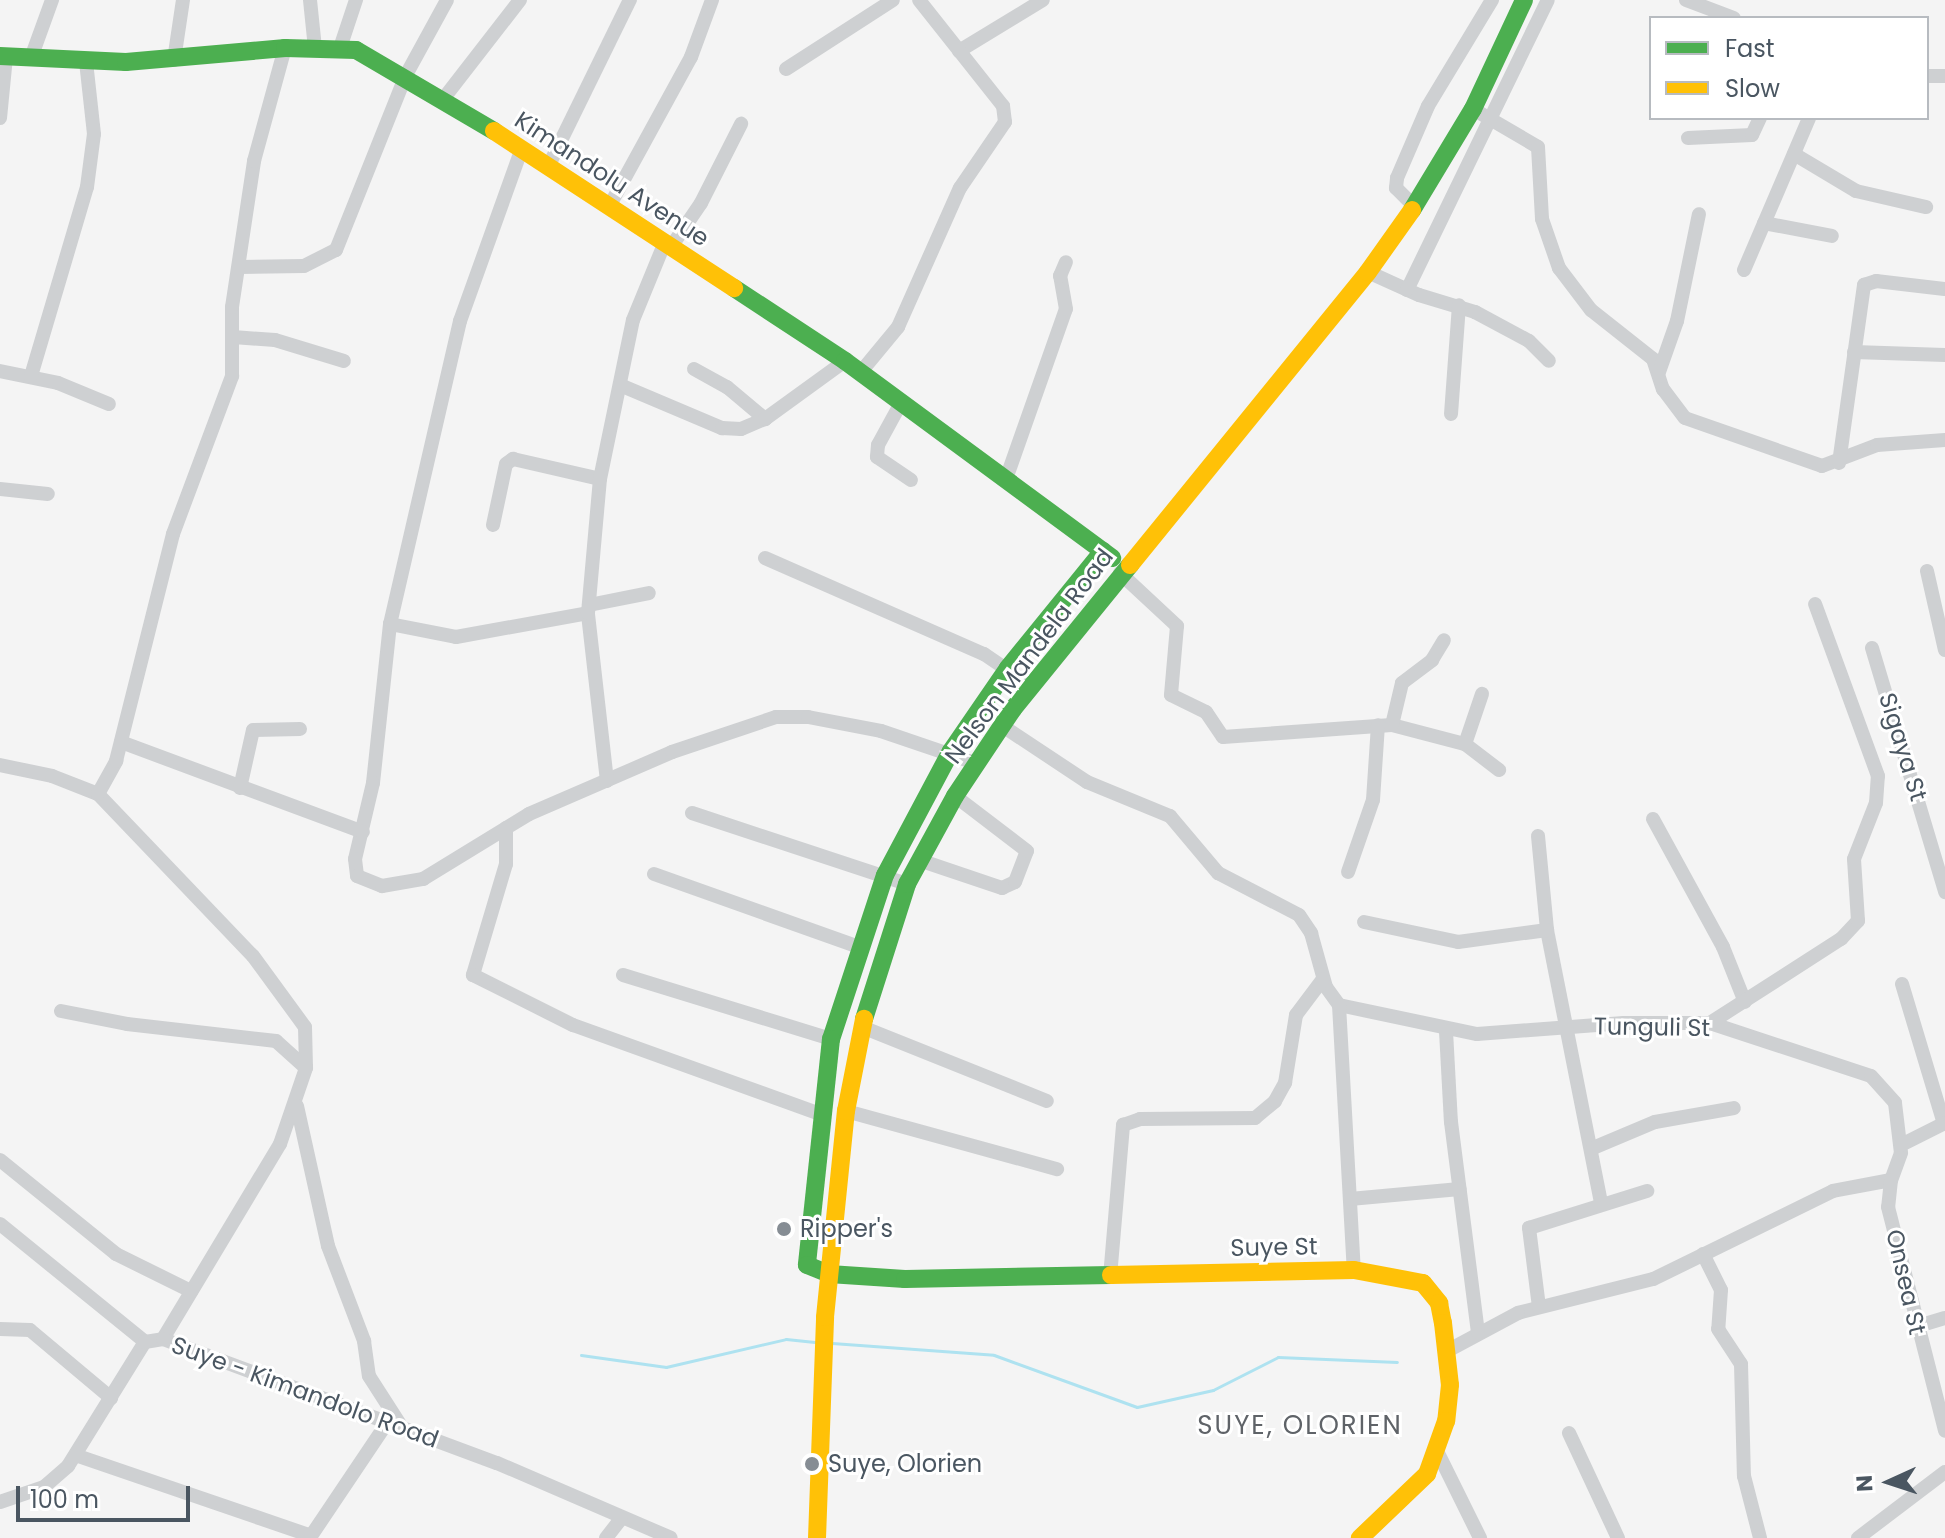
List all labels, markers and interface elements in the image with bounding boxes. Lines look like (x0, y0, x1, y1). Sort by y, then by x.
legend (1649, 16, 1929, 120)
text: Fast (1725, 32, 1775, 65)
text: Slow (1725, 72, 1780, 105)
street label: Kimandolu Avenue (509, 105, 715, 253)
street label: Nelson Mandela Road (939, 543, 1119, 769)
street label: Sigaya St (1873, 690, 1933, 804)
street label: Tunguli St (1594, 1012, 1710, 1042)
place label: Ripper's (800, 1215, 893, 1243)
marker: Ripper's (775, 1220, 793, 1238)
street label: Onsea St (1880, 1227, 1932, 1337)
street label: Suye St (1230, 1232, 1318, 1262)
street label: Suye - Kimandolo Road (168, 1330, 442, 1454)
district label: SUYE, OLORIEN (1197, 1410, 1403, 1442)
north arrow (1849, 1442, 1929, 1522)
place label: Suye, Olorien (828, 1450, 982, 1478)
marker: Suye, Olorien (803, 1455, 821, 1473)
scale bar (20, 1470, 194, 1520)
text: N (1849, 1474, 1880, 1492)
text: 100 m (30, 1483, 99, 1516)

